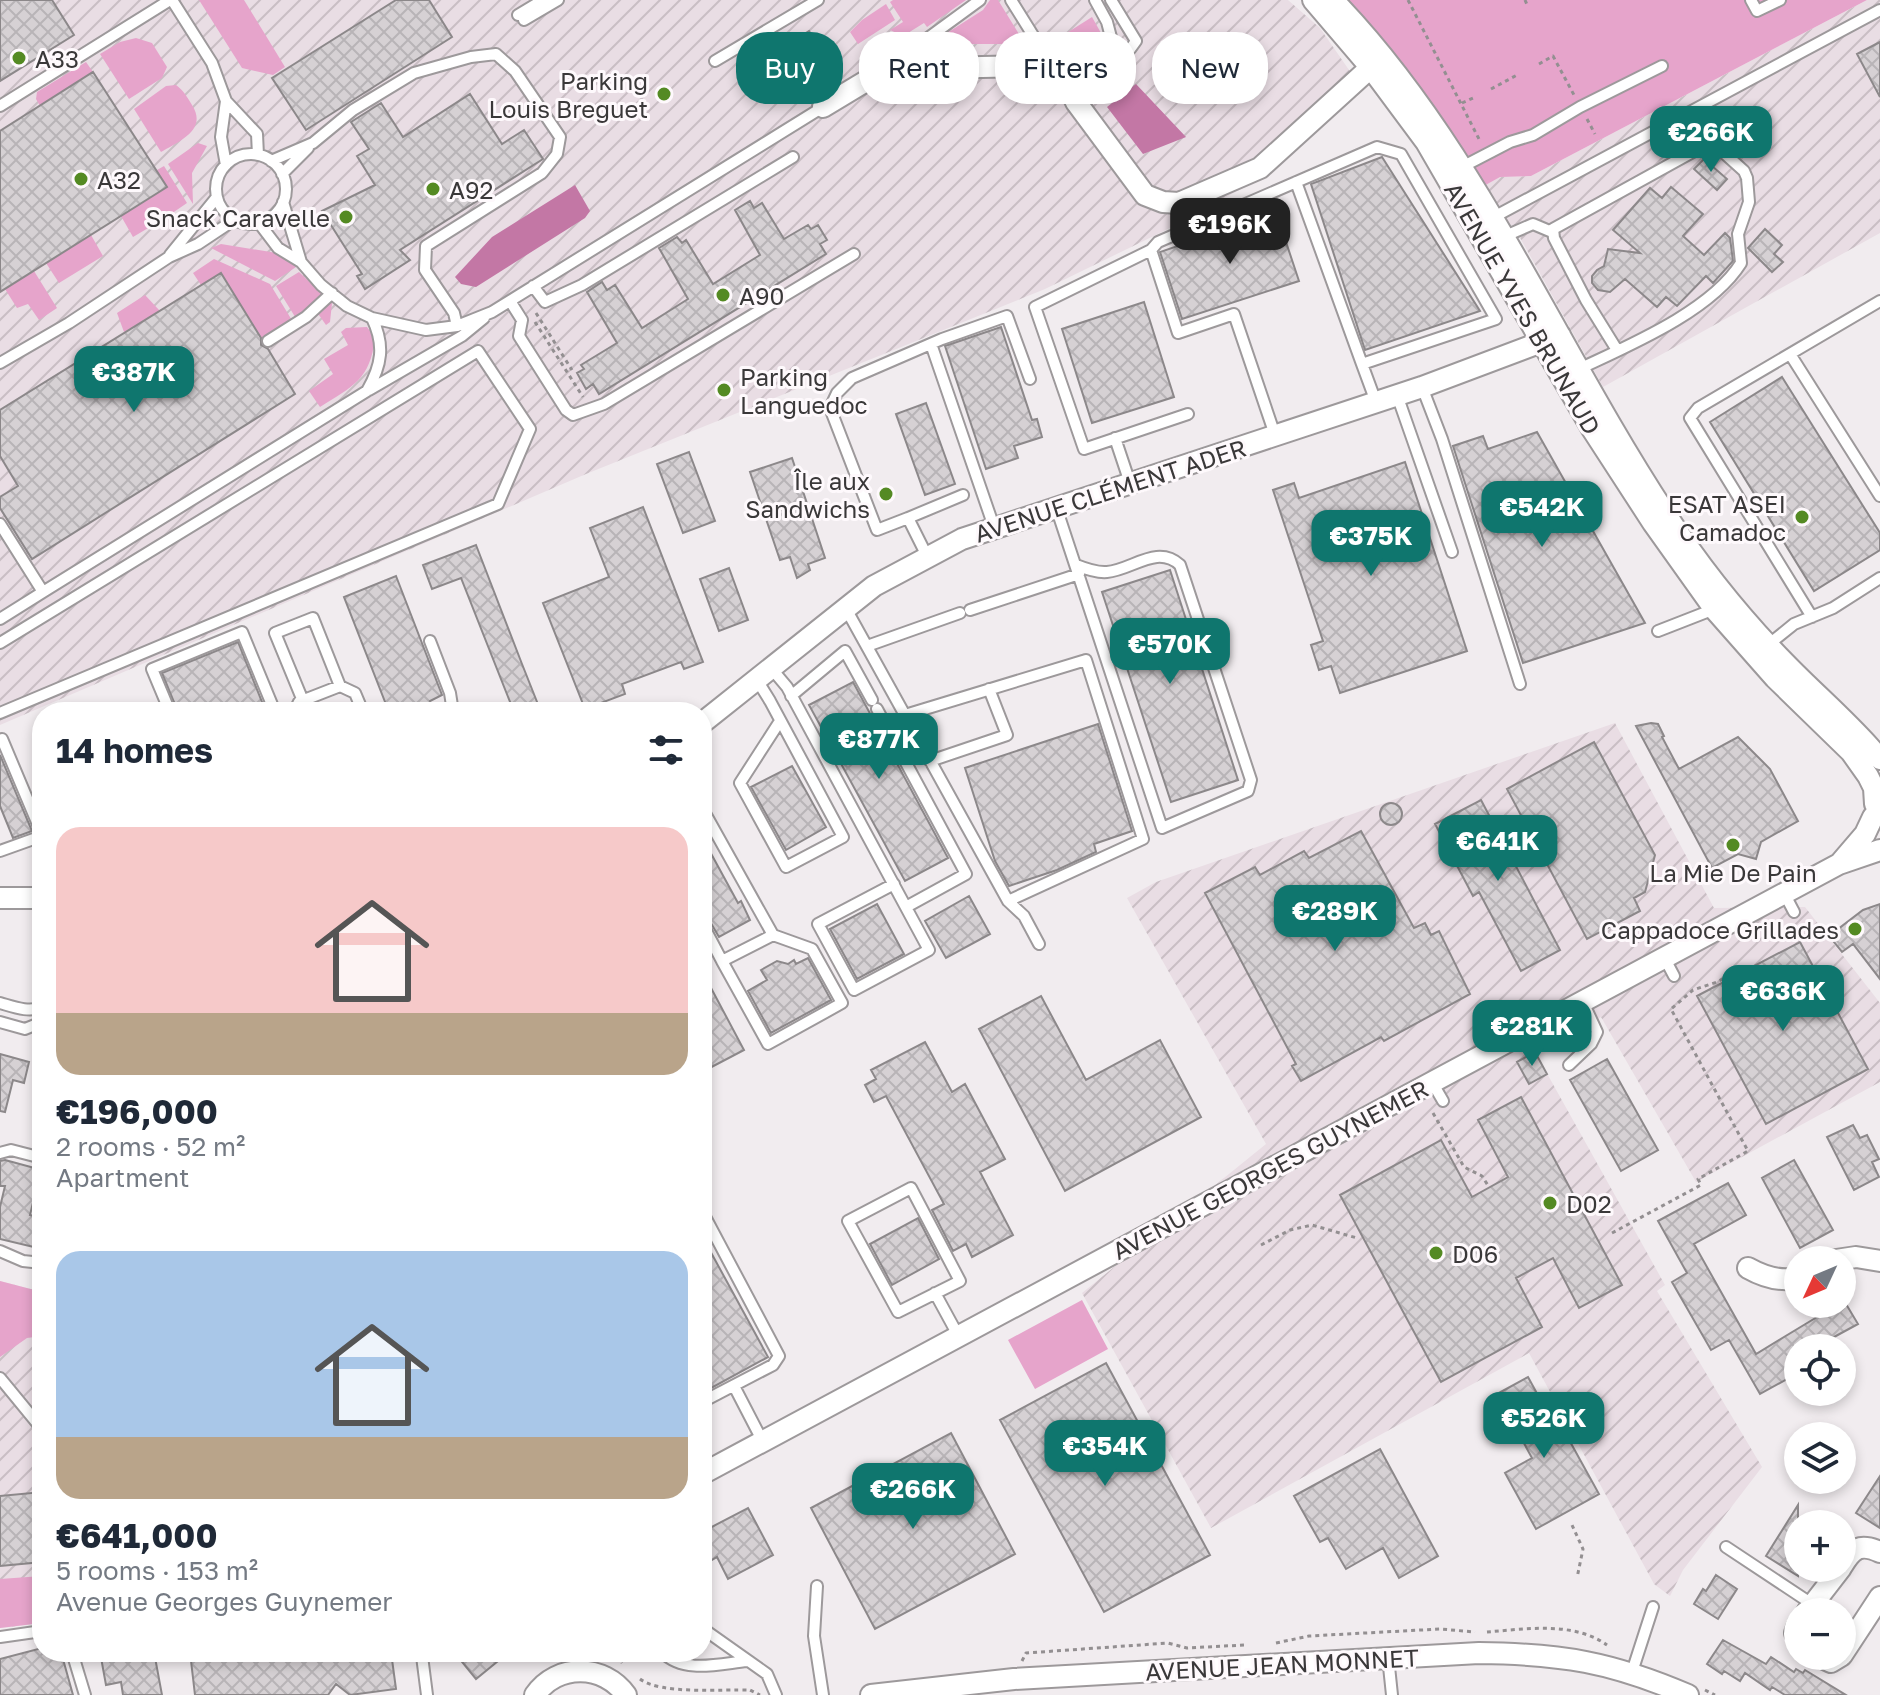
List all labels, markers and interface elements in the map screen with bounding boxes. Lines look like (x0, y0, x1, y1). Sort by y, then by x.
chip: Buy (736, 32, 843, 104)
chip: Rent (859, 32, 979, 104)
chip: Filters (995, 32, 1136, 104)
chip: New (1152, 32, 1268, 104)
place label: A33 (35, 44, 79, 73)
marker: A33 (10, 49, 28, 67)
place label: Parking Louis Breguet (489, 66, 648, 123)
marker: Parking Louis Breguet (655, 85, 673, 103)
pin: €266K (1655, 106, 1767, 174)
text: €266K (1668, 116, 1754, 147)
place label: A32 (97, 165, 141, 194)
marker: A32 (72, 170, 90, 188)
place label: A92 (449, 175, 494, 204)
street label: AVENUE YVES BRUNAUD (1439, 177, 1607, 439)
marker: A92 (424, 180, 442, 198)
pin: €196K (1174, 198, 1286, 266)
place label: Snack Caravelle (146, 203, 330, 232)
marker: Snack Caravelle (337, 208, 355, 226)
text: €196K (1188, 208, 1272, 239)
place label: A90 (739, 281, 784, 310)
marker: A90 (714, 286, 732, 304)
pin: €387K (78, 346, 190, 414)
text: €387K (92, 356, 176, 387)
place label: Parking Languedoc (740, 362, 868, 419)
marker: Parking Languedoc (715, 381, 733, 399)
street label: AVENUE CLÉMENT ADER (971, 432, 1249, 548)
place label: Île aux Sandwichs (745, 466, 870, 523)
pin: €542K (1486, 481, 1598, 549)
marker: Île aux Sandwichs (877, 485, 895, 503)
place label: ESAT ASEI Camadoc (1668, 489, 1786, 546)
text: €542K (1499, 491, 1585, 522)
marker: ESAT ASEI Camadoc (1793, 508, 1811, 526)
pin: €375K (1315, 510, 1427, 578)
text: €375K (1329, 520, 1413, 551)
pin: €570K (1114, 618, 1226, 686)
text: €570K (1128, 628, 1212, 659)
pin: €877K (823, 713, 935, 781)
text: €877K (838, 723, 920, 754)
icon: filters (644, 728, 688, 772)
text: 14 homes (56, 730, 213, 770)
pin: €641K (1442, 815, 1554, 883)
text: €641K (1456, 825, 1540, 856)
marker: La Mie De Pain (1724, 836, 1742, 854)
place label: La Mie De Pain (1649, 858, 1817, 887)
icon: home (300, 879, 444, 1023)
pin: €289K (1279, 885, 1391, 953)
text: €289K (1292, 895, 1378, 926)
place label: Cappadoce Grillades (1601, 915, 1839, 944)
marker: Cappadoce Grillades (1846, 920, 1864, 938)
pin: €636K (1727, 965, 1839, 1033)
text: €636K (1740, 975, 1826, 1006)
pin: €281K (1476, 1000, 1588, 1068)
text: €281K (1490, 1010, 1574, 1041)
street label: AVENUE GEORGES GUYNEMER (1107, 1073, 1433, 1265)
text: €196,000 (56, 1091, 218, 1131)
text: 2 rooms · 52 m² (56, 1131, 245, 1162)
text: Apartment (56, 1162, 189, 1193)
place label: D02 (1566, 1189, 1612, 1218)
marker: D02 (1541, 1194, 1559, 1212)
place label: D06 (1452, 1239, 1498, 1268)
marker: D06 (1427, 1244, 1445, 1262)
north arrow (1784, 1246, 1856, 1318)
map controls (1784, 1246, 1856, 1670)
icon: home (300, 1303, 444, 1447)
button: locate (1784, 1334, 1856, 1406)
pin: €526K (1488, 1392, 1600, 1460)
text: €526K (1501, 1402, 1587, 1433)
pin: €354K (1049, 1420, 1161, 1488)
button: layers (1784, 1422, 1856, 1494)
text: €354K (1062, 1430, 1148, 1461)
pin: €266K (857, 1463, 969, 1531)
text: €266K (870, 1473, 956, 1504)
button: + (1784, 1510, 1856, 1582)
text: €641,000 (56, 1515, 218, 1555)
text: 5 rooms · 153 m² (56, 1555, 258, 1586)
text: Avenue Georges Guynemer (56, 1586, 392, 1617)
button: − (1784, 1598, 1856, 1670)
street label: AVENUE JEAN MONNET (1144, 1642, 1420, 1686)

